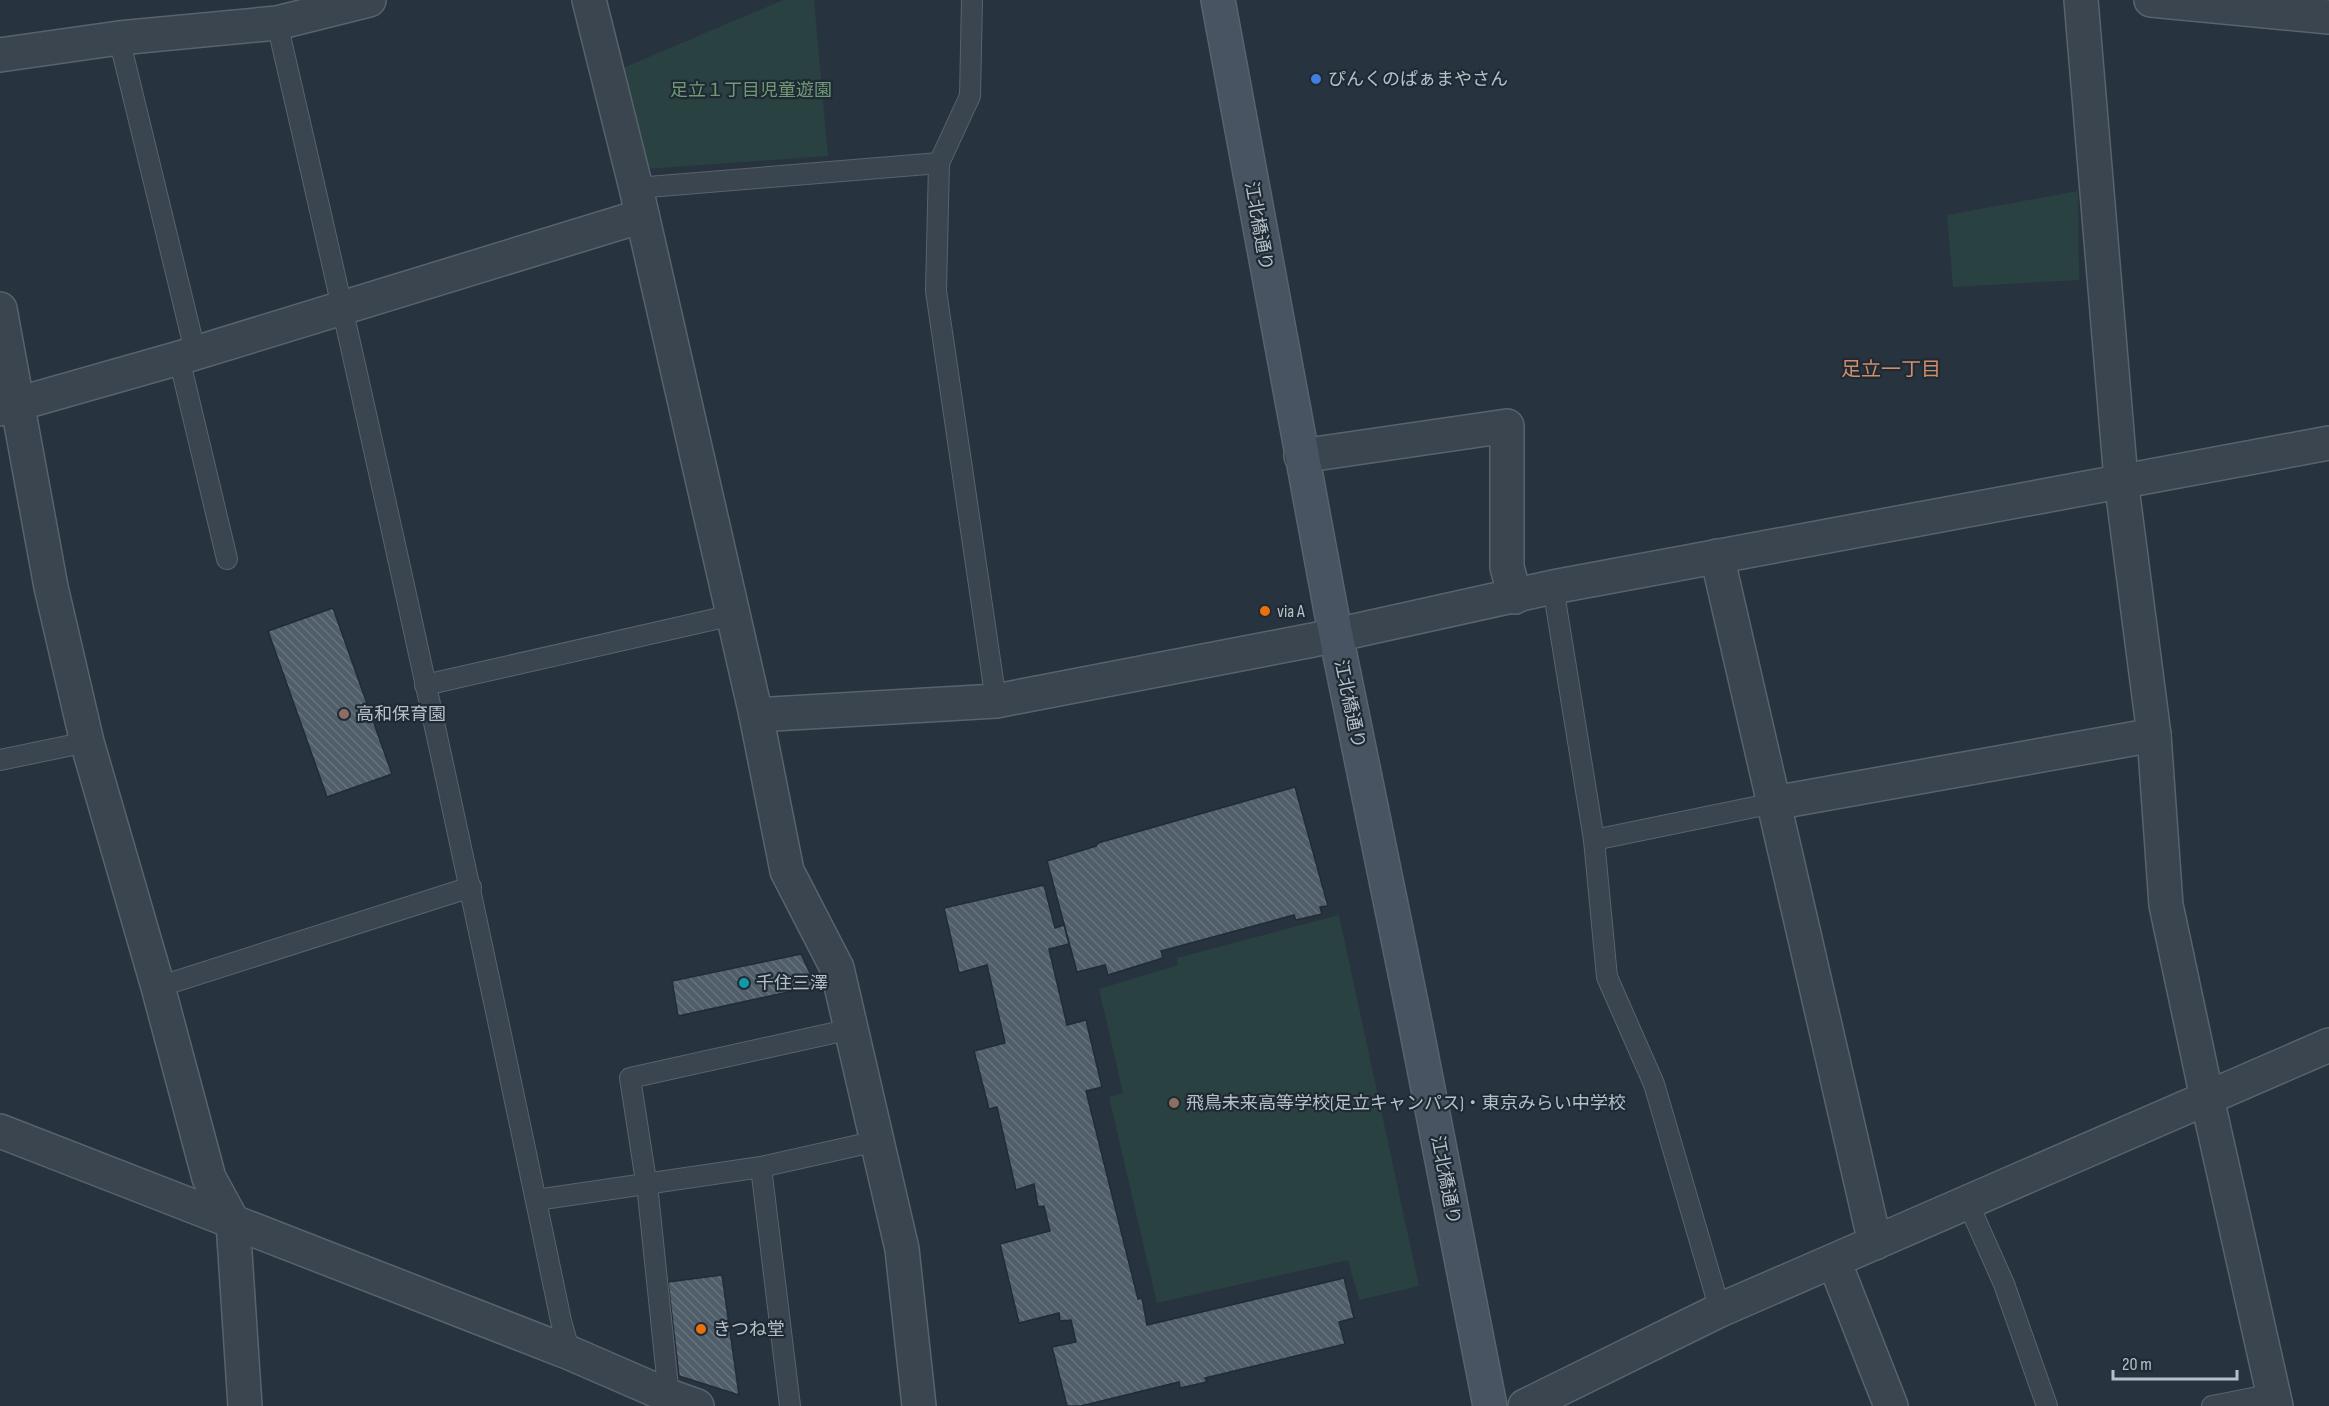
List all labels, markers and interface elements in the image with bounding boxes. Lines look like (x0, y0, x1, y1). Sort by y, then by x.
place label: ぴんくのぱぁまやさん (1328, 69, 1508, 90)
marker: ぴんくのぱぁまやさん (1309, 72, 1323, 86)
park label: 足立１丁目児童遊園 (670, 80, 832, 101)
street label: 江北橋通り (1240, 180, 1277, 272)
district label: 足立一丁目 (1841, 358, 1941, 382)
place label: via A (1277, 601, 1305, 622)
marker: via A (1258, 604, 1272, 618)
street label: 江北橋通り (1330, 658, 1369, 750)
place label: 高和保育園 (356, 704, 446, 725)
marker: 高和保育園 (337, 707, 351, 721)
place label: 千住三澤 (756, 973, 828, 994)
marker: 千住三澤 (737, 976, 751, 990)
place label: 飛鳥未来高等学校(足立キャンパス)・東京みらい中学校 (1186, 1093, 1626, 1114)
marker: 飛鳥未来高等学校(足立キャンパス)・東京みらい中学校 (1167, 1096, 1181, 1110)
street label: 江北橋通り (1427, 1134, 1464, 1226)
place label: きつね堂 (713, 1319, 785, 1340)
marker: きつね堂 (694, 1322, 708, 1336)
scale bar (2113, 1343, 2238, 1381)
text: 20 m (2122, 1354, 2152, 1375)

